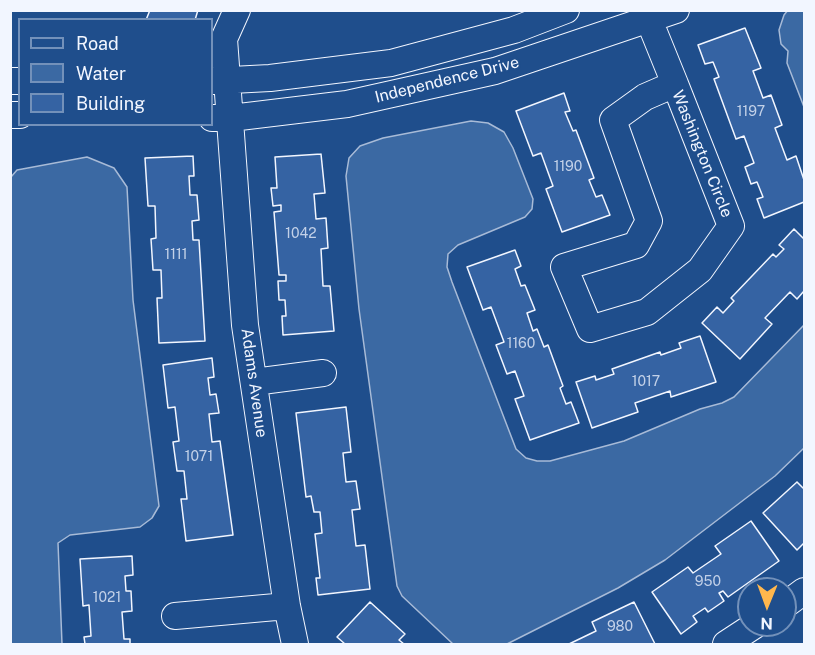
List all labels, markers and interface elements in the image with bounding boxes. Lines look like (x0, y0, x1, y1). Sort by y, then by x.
legend (18, 18, 213, 126)
text: Road (76, 33, 119, 54)
street label: Independence Drive (373, 53, 521, 107)
text: Water (76, 63, 126, 84)
street label: Washington Circle (668, 88, 736, 220)
text: Building (76, 93, 145, 114)
house number: 1197 (737, 104, 765, 120)
house number: 1190 (554, 159, 582, 175)
house number: 1042 (285, 226, 317, 242)
house number: 1111 (165, 247, 187, 263)
street label: Adams Avenue (237, 327, 271, 439)
house number: 1160 (507, 336, 535, 352)
house number: 1017 (632, 374, 660, 390)
house number: 1071 (185, 449, 213, 465)
house number: 950 (695, 574, 721, 590)
north arrow (737, 577, 797, 637)
house number: 1021 (93, 590, 121, 606)
text: N (760, 614, 773, 633)
house number: 980 (607, 619, 633, 635)

